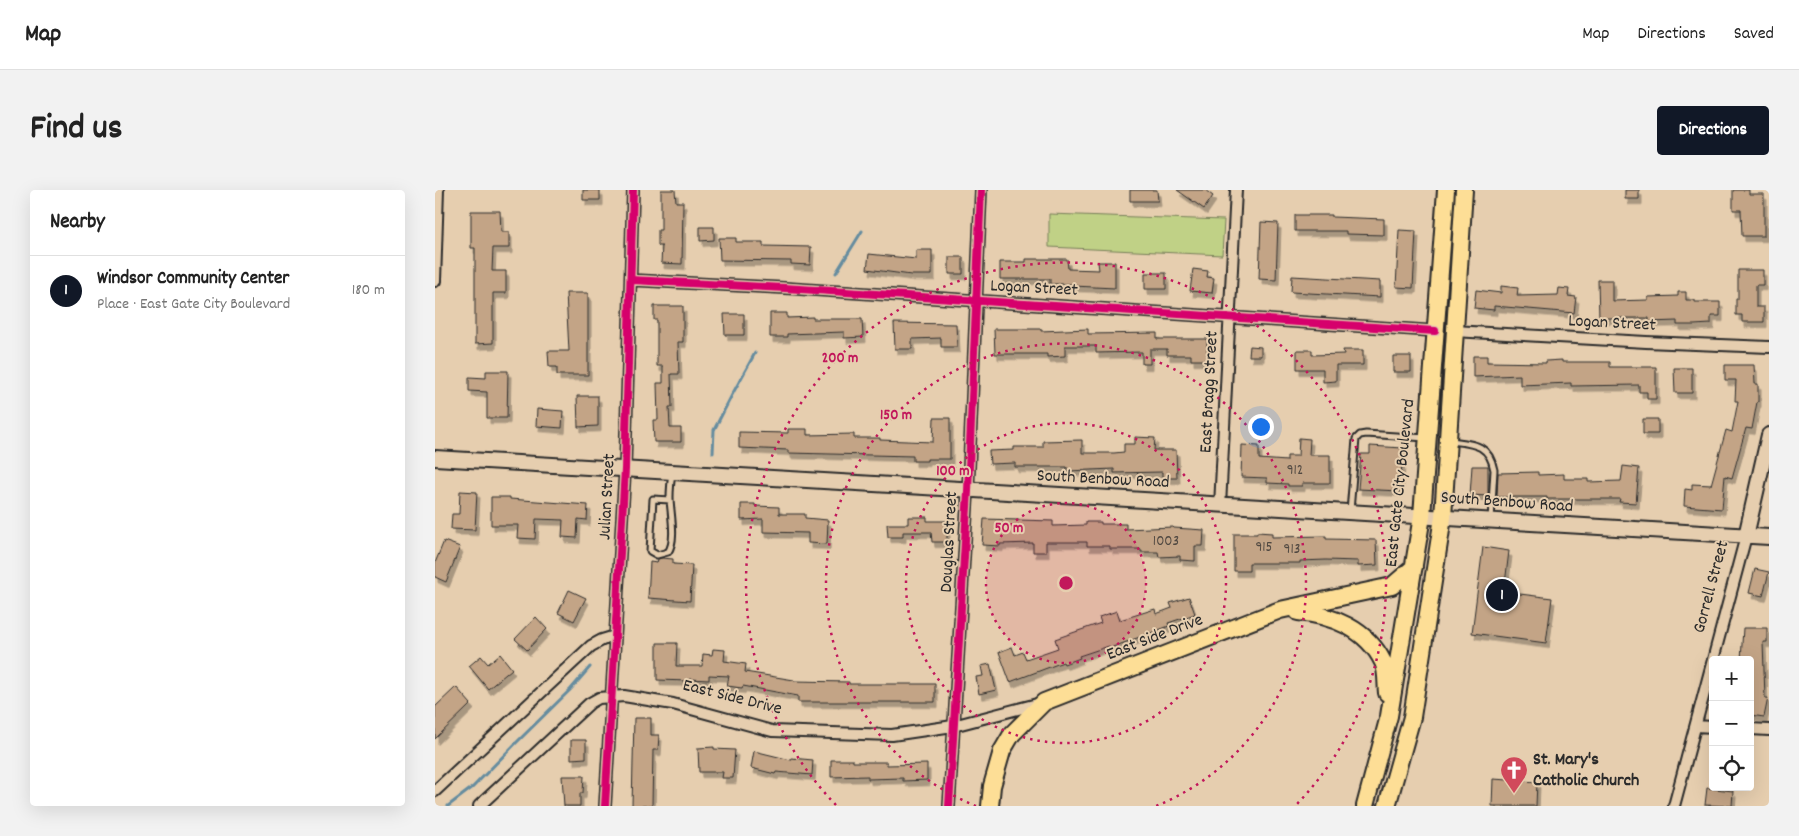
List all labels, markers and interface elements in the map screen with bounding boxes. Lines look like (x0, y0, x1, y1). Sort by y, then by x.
text: Map (25, 18, 61, 52)
text: Map (1582, 22, 1609, 47)
text: Directions (1637, 22, 1706, 47)
text: Saved (1734, 22, 1774, 47)
text: Find us (30, 105, 122, 155)
button: Directions (1657, 106, 1769, 155)
text: Nearby (50, 208, 105, 238)
text: Windsor Community Center (97, 266, 289, 293)
street label: Logan Street (989, 274, 1079, 304)
text: 1 (64, 279, 68, 302)
text: 180 m (352, 279, 385, 302)
text: Place · East Gate City Boulevard (97, 293, 290, 316)
street label: Logan Street (1567, 309, 1657, 339)
street label: East Bragg Street (1194, 330, 1226, 454)
text: 200 m (822, 348, 858, 370)
street label: East Gate City Boulevard (1380, 398, 1422, 568)
text: 150 m (880, 405, 912, 427)
your location (1248, 414, 1274, 440)
street label: Julian Street (593, 453, 623, 541)
house number: 912 (1287, 460, 1303, 482)
text: 100 m (936, 461, 970, 483)
street label: South Benbow Road (1036, 464, 1170, 496)
street label: South Benbow Road (1440, 486, 1574, 520)
street label: Douglas Street (935, 491, 965, 593)
text: 50 m (995, 518, 1023, 540)
house number: 1003 (1153, 531, 1179, 553)
house number: 915 (1255, 537, 1273, 559)
street label: Gorrell Street (1688, 538, 1736, 636)
house number: 913 (1284, 539, 1300, 561)
centre of rings (1057, 574, 1075, 592)
pin: 1 (1486, 576, 1518, 614)
street label: East Side Drive (1103, 608, 1207, 668)
map controls (1709, 656, 1754, 791)
button: + (1709, 656, 1754, 701)
street label: East Side Drive (680, 674, 784, 722)
button: − (1709, 701, 1754, 746)
button: locate (1709, 746, 1754, 791)
place label: St. Mary's Catholic Church (1533, 748, 1639, 794)
church icon: St. Mary's Catholic Church (1499, 755, 1529, 794)

